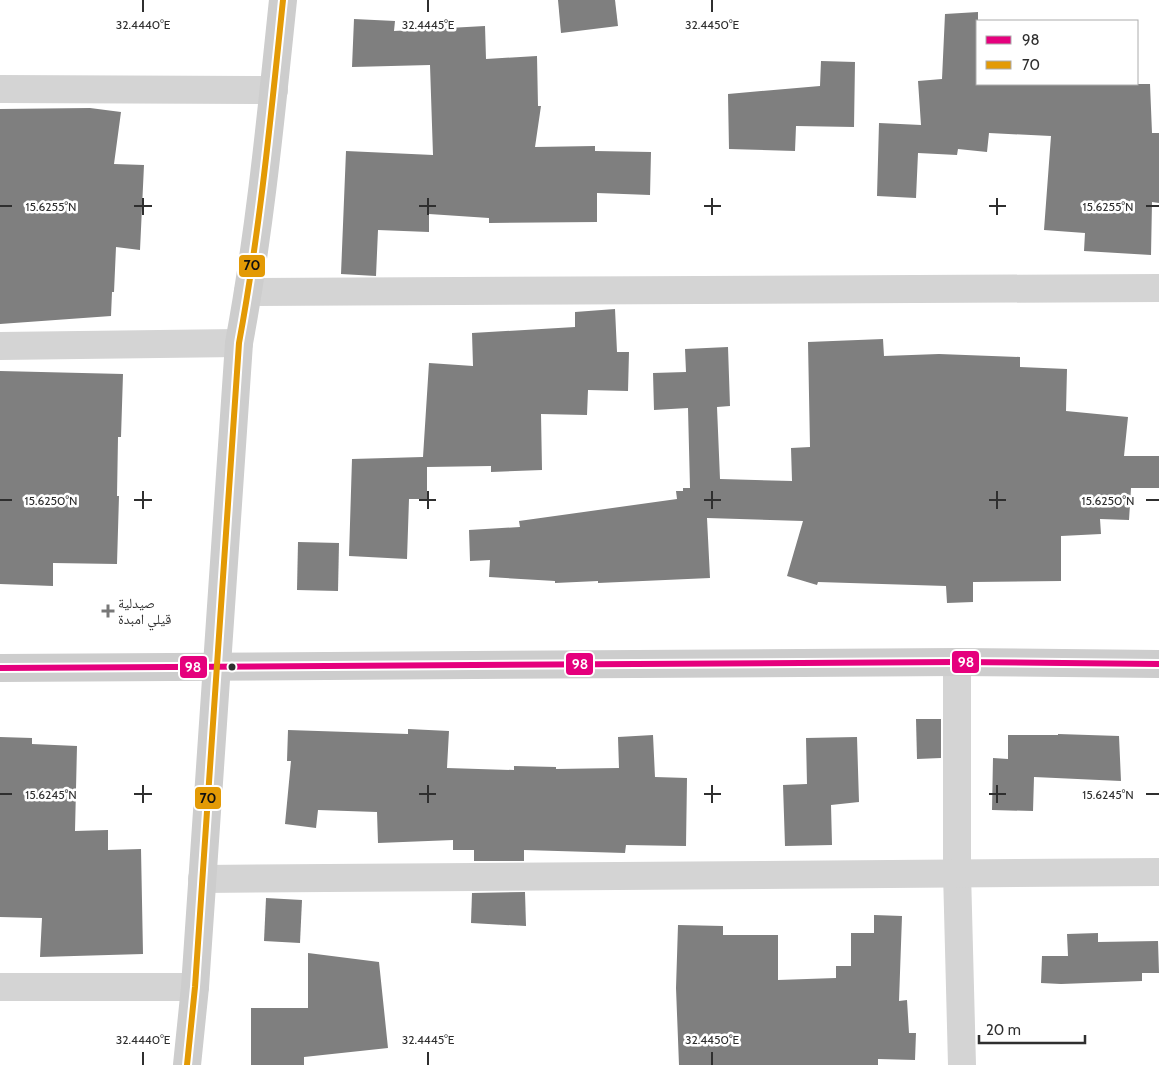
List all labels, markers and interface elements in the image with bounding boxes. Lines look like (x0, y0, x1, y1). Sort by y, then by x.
text: 32.4440°E (116, 17, 171, 32)
text: 32.4445°E (402, 17, 455, 32)
text: 32.4450°E (685, 17, 739, 32)
legend (976, 20, 1139, 85)
text: 98 (1022, 31, 1040, 49)
text: 70 (1022, 56, 1040, 74)
text: 15.6255°N (26, 199, 76, 214)
text: 15.6255°N (1083, 199, 1133, 214)
line badge: 70 (238, 254, 266, 278)
text: 70 (244, 256, 261, 274)
text: 15.6250°N (25, 493, 77, 508)
text: 15.6250°N (1082, 493, 1134, 508)
place label: صيدلية قيلي امبدة (118, 594, 171, 631)
marker: صيدلية قيلي امبدة (102, 605, 114, 617)
line badge: 98 (951, 650, 980, 674)
line badge: 98 (565, 652, 594, 676)
text: 98 (958, 653, 974, 671)
line badge: 98 (179, 655, 208, 679)
text: 98 (572, 655, 588, 673)
text: 98 (185, 658, 201, 676)
unlabelled marker (227, 662, 237, 672)
line badge: 70 (194, 786, 222, 810)
text: 15.6245°N (25, 787, 77, 802)
text: 15.6245°N (1082, 787, 1134, 802)
text: 70 (200, 789, 217, 807)
scale bar (979, 1012, 1085, 1044)
text: 20 m (986, 1021, 1021, 1039)
text: 32.4440°E (116, 1032, 171, 1047)
text: 32.4445°E (402, 1032, 455, 1047)
text: 32.4450°E (685, 1032, 739, 1047)

